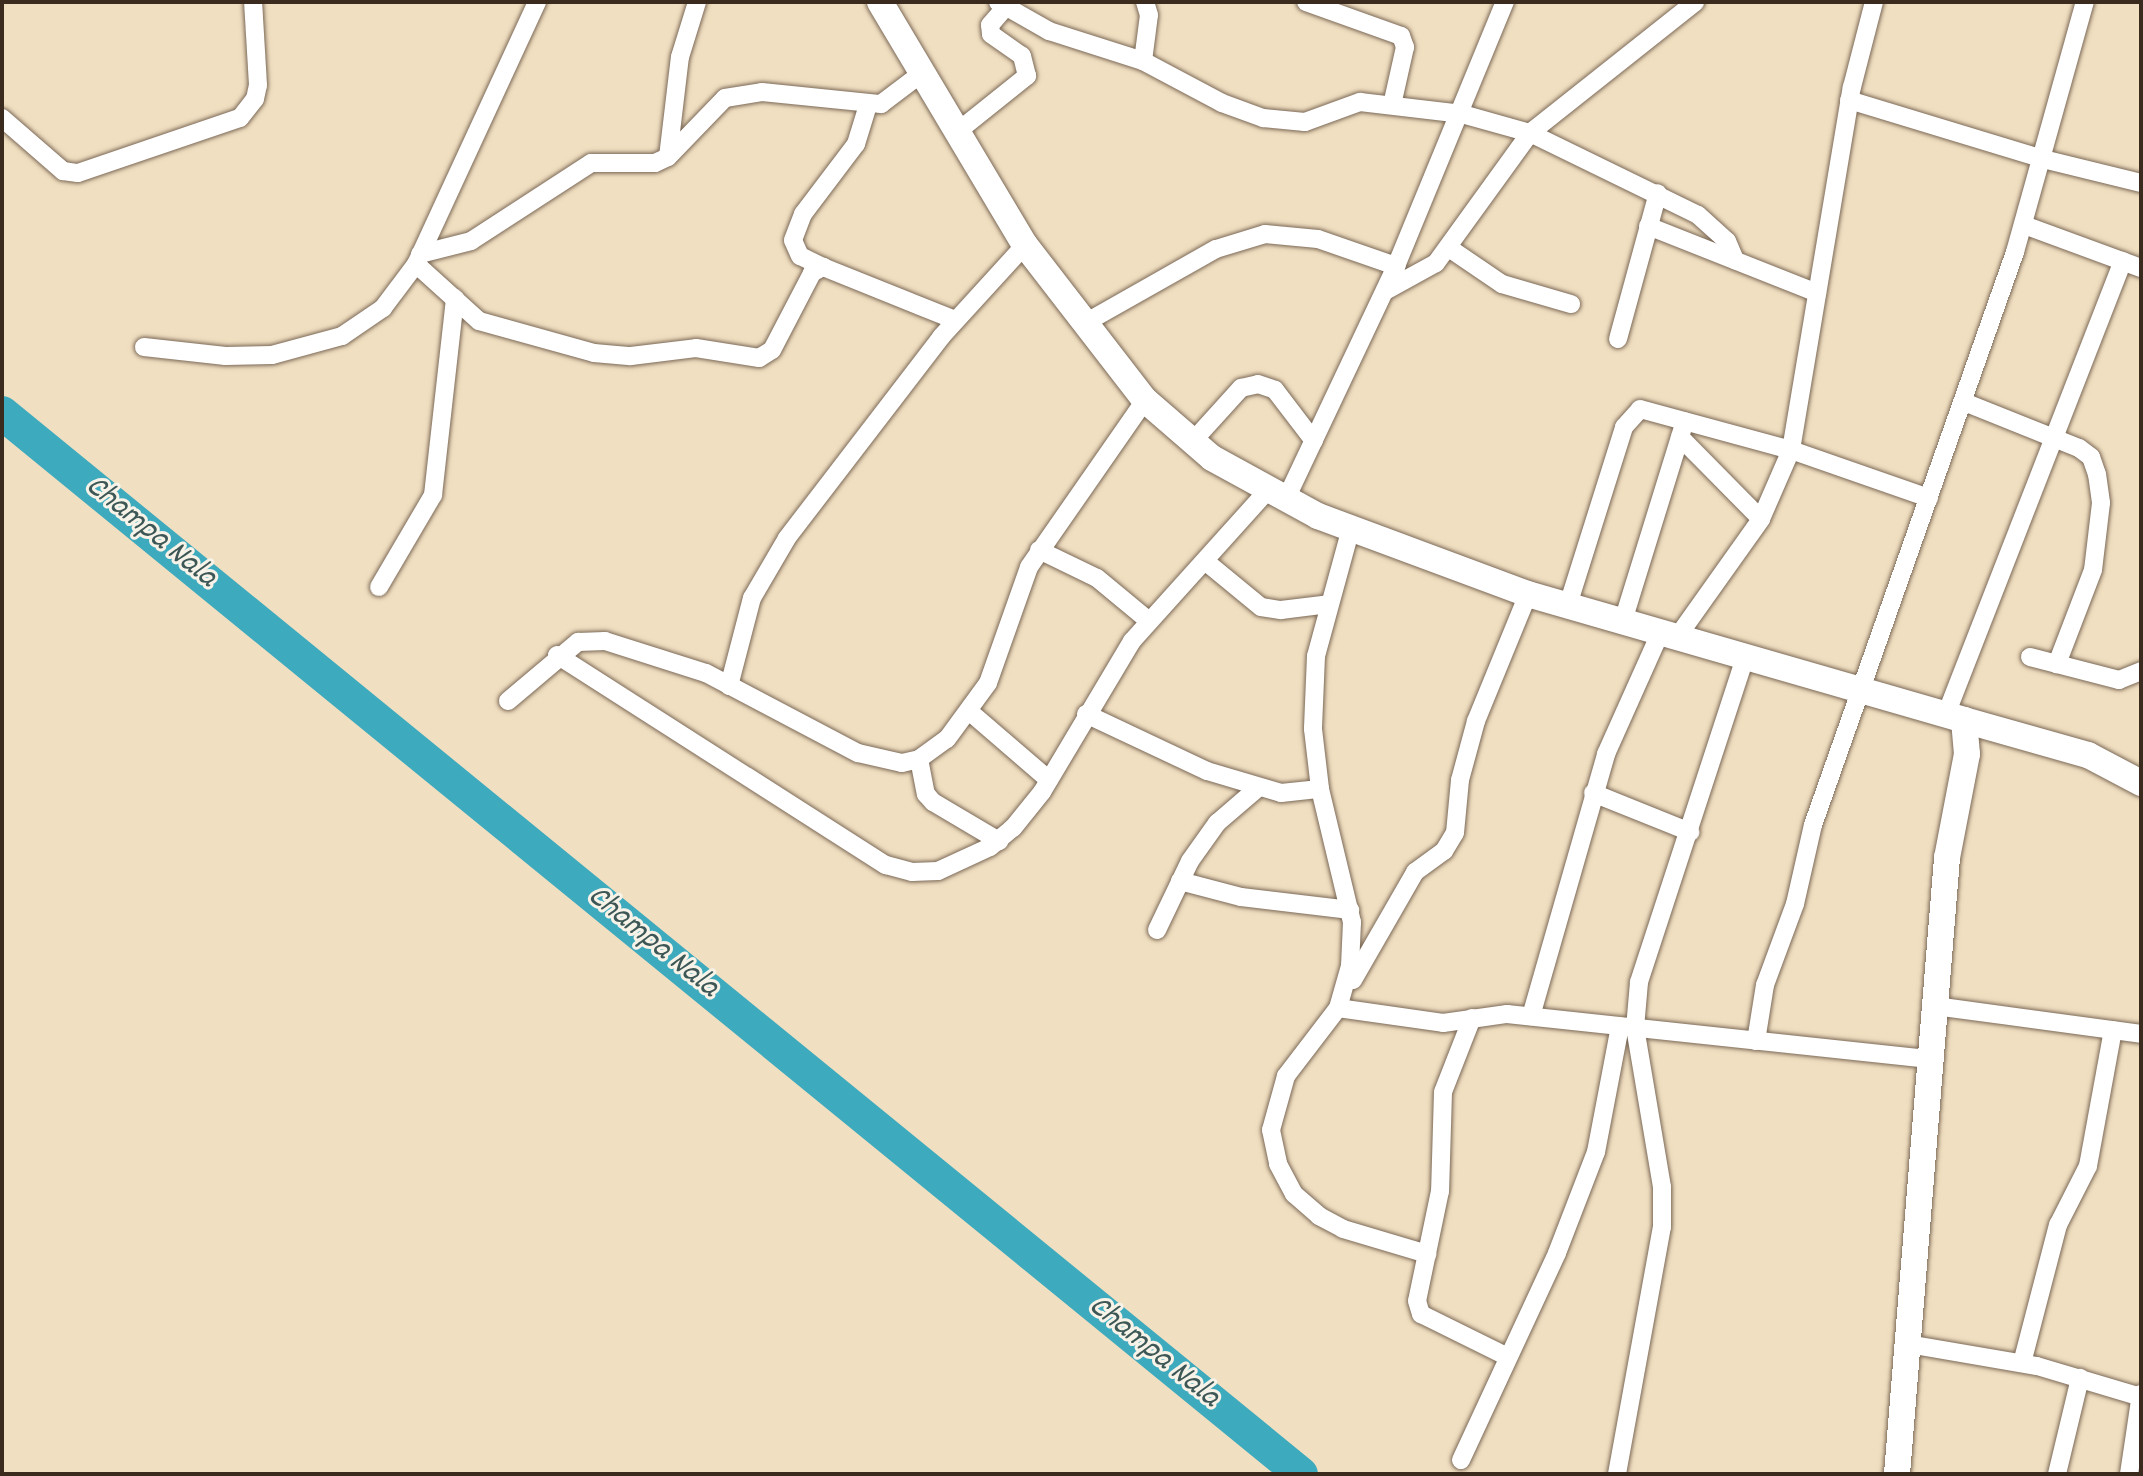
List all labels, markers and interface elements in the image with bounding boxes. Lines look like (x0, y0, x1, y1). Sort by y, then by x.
water label: Champa Nala (77, 468, 223, 598)
water label: Champa Nala (579, 878, 725, 1008)
water label: Champa Nala (1080, 1288, 1226, 1418)

